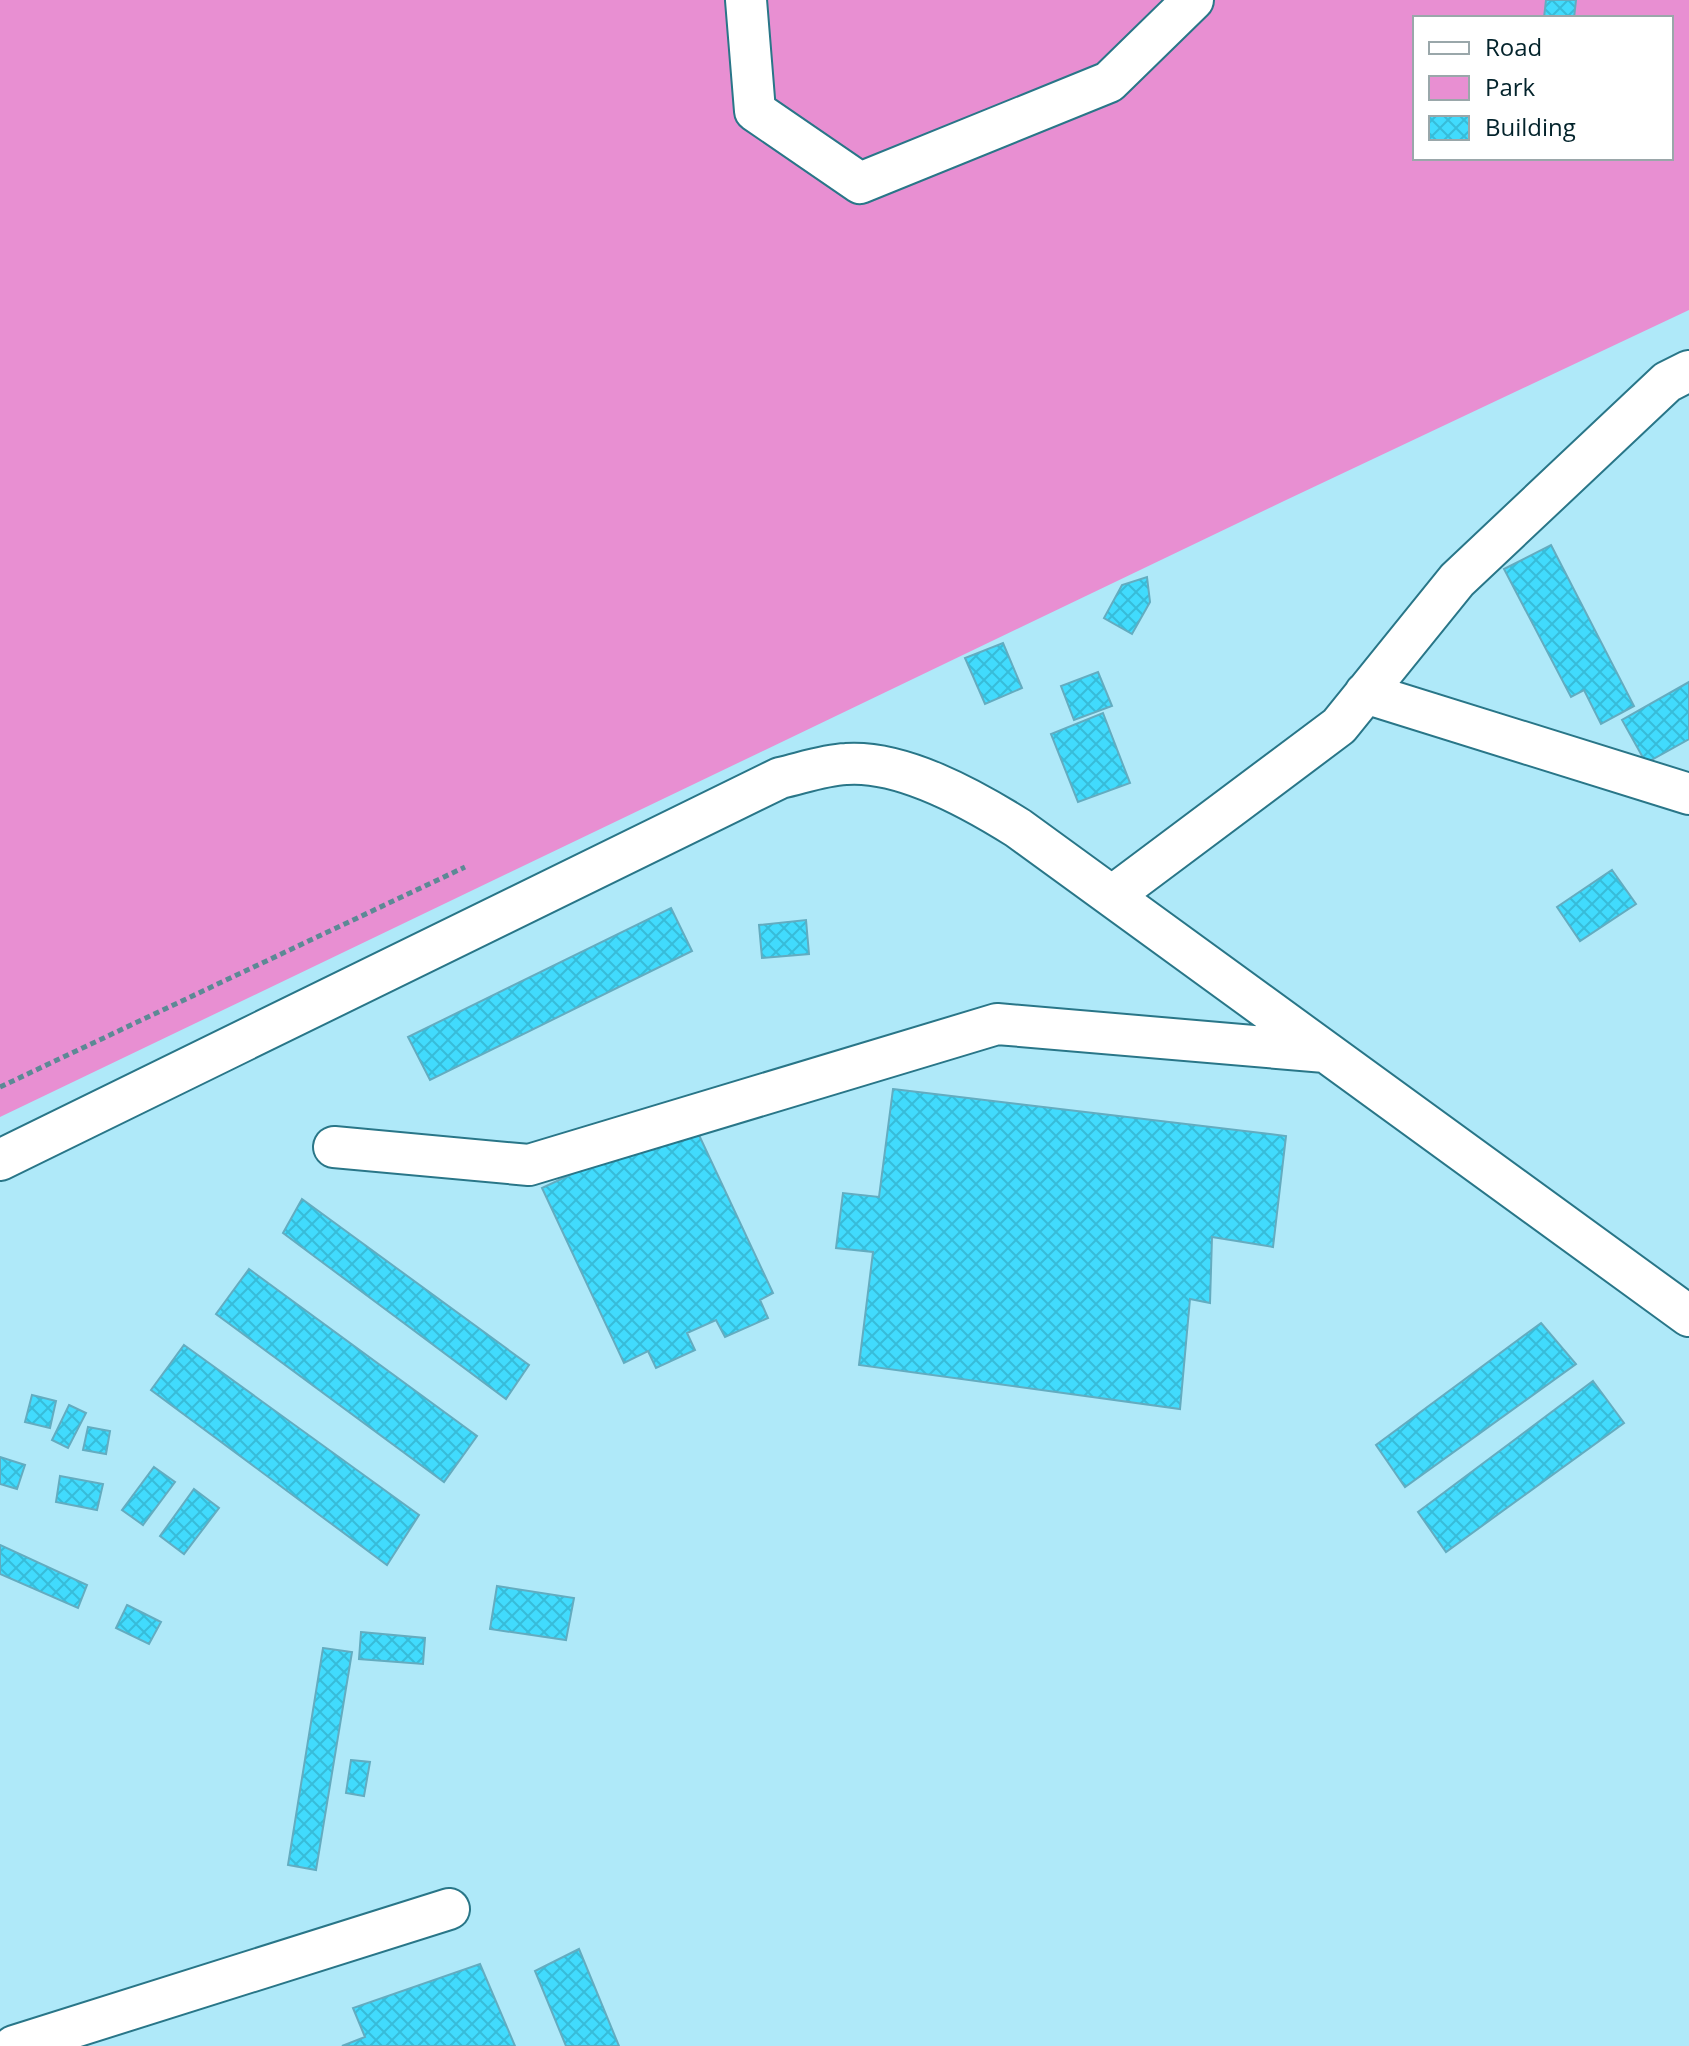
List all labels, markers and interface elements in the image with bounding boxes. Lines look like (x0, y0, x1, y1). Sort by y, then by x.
legend (1413, 16, 1673, 160)
text: Road (1485, 30, 1542, 63)
text: Park (1485, 70, 1536, 103)
text: Building (1485, 110, 1576, 143)

